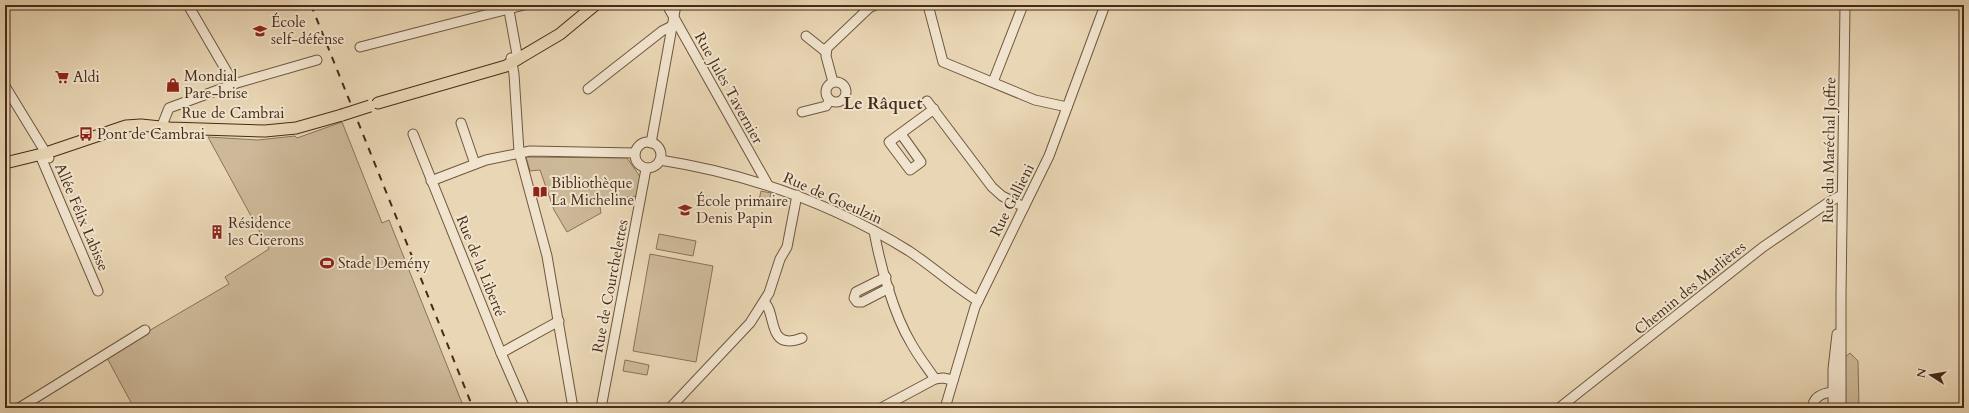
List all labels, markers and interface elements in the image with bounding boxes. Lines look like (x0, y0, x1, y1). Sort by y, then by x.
place label: École self-défense (271, 12, 345, 49)
school or university icon: École self-défense (252, 23, 268, 39)
street label: Rue Jules Tavernier (690, 29, 768, 148)
place label: Mondial Pare-brise (184, 66, 248, 103)
place label: Aldi (73, 67, 100, 87)
supermarket icon: Aldi (54, 69, 70, 85)
street label: Rue du Maréchal Joffre (1818, 76, 1840, 223)
shop icon: Mondial Pare-brise (165, 77, 181, 93)
district label: Le Râquet (844, 92, 922, 115)
street label: Rue de Cambrai (181, 103, 285, 123)
place label: Pont de Cambrai (97, 124, 205, 144)
bus stop icon: Pont de Cambrai (78, 126, 94, 142)
street label: Allée Félix Labisse (50, 160, 114, 274)
street label: Rue Gallieni (985, 160, 1039, 240)
street label: Rue de Goeulzin (780, 167, 886, 229)
place label: Bibliothèque La Micheline (551, 173, 634, 210)
library icon: Bibliothèque La Micheline (532, 184, 548, 200)
place label: École primaire Denis Papin (696, 191, 788, 228)
school or university icon: École primaire Denis Papin (677, 202, 693, 218)
street label: Rue de la Liberté (452, 212, 511, 320)
place label: Résidence les Cicerons (228, 213, 304, 250)
street label: Rue de Courchelettes (587, 218, 633, 354)
building icon: Résidence les Cicerons (209, 224, 225, 240)
street label: Chemin des Marlières (1630, 237, 1750, 339)
place label: Stade Demény (338, 253, 431, 273)
sports icon: Stade Demény (319, 255, 335, 271)
north arrow (1911, 355, 1951, 395)
text: N (1913, 366, 1930, 379)

